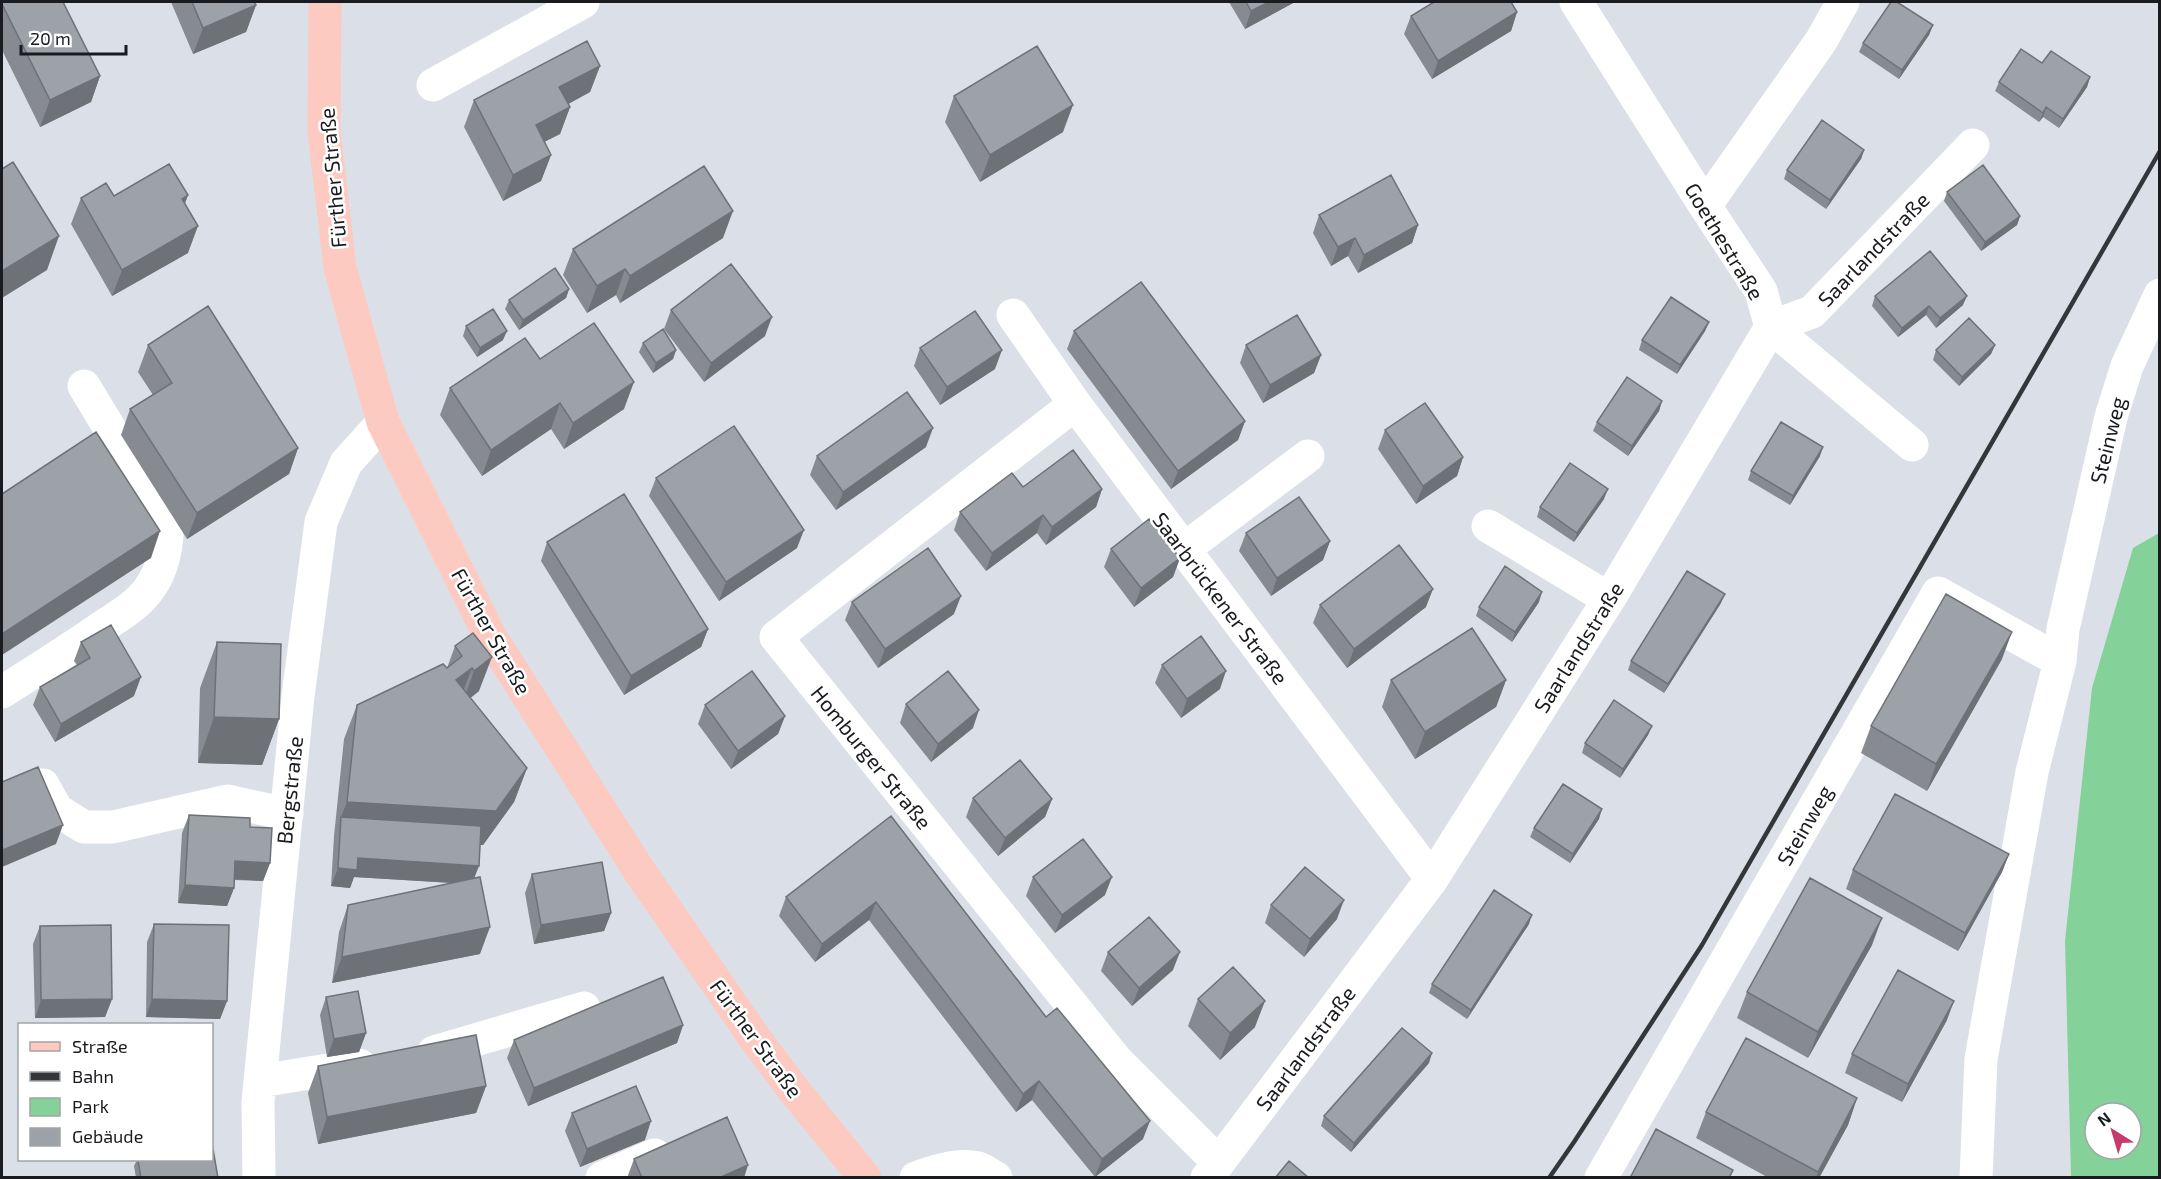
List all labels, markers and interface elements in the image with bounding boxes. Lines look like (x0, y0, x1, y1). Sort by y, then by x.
scale bar (21, 18, 126, 56)
text: 20 m (30, 27, 71, 49)
street label: Fürther Straße (313, 107, 351, 249)
street label: Goethestraße (1680, 178, 1770, 304)
street label: Saarlandstraße (1812, 187, 1934, 311)
street label: Steinweg (2084, 394, 2130, 486)
street label: Saarbrückener Straße (1148, 507, 1294, 689)
street label: Fürther Straße (447, 563, 537, 699)
street label: Saarlandstraße (1528, 577, 1628, 717)
street label: Homburger Straße (807, 680, 937, 834)
street label: Bergstraße (271, 735, 307, 845)
street label: Steinweg (1771, 780, 1837, 870)
street label: Fürther Straße (706, 974, 808, 1102)
street label: Saarlandstraße (1250, 981, 1360, 1115)
legend (18, 1023, 213, 1161)
text: Straße (72, 1035, 128, 1057)
text: Bahn (72, 1065, 114, 1087)
text: Park (72, 1095, 109, 1117)
north arrow (2083, 1101, 2143, 1161)
text: N (2093, 1108, 2114, 1130)
text: Gebäude (72, 1125, 143, 1147)

